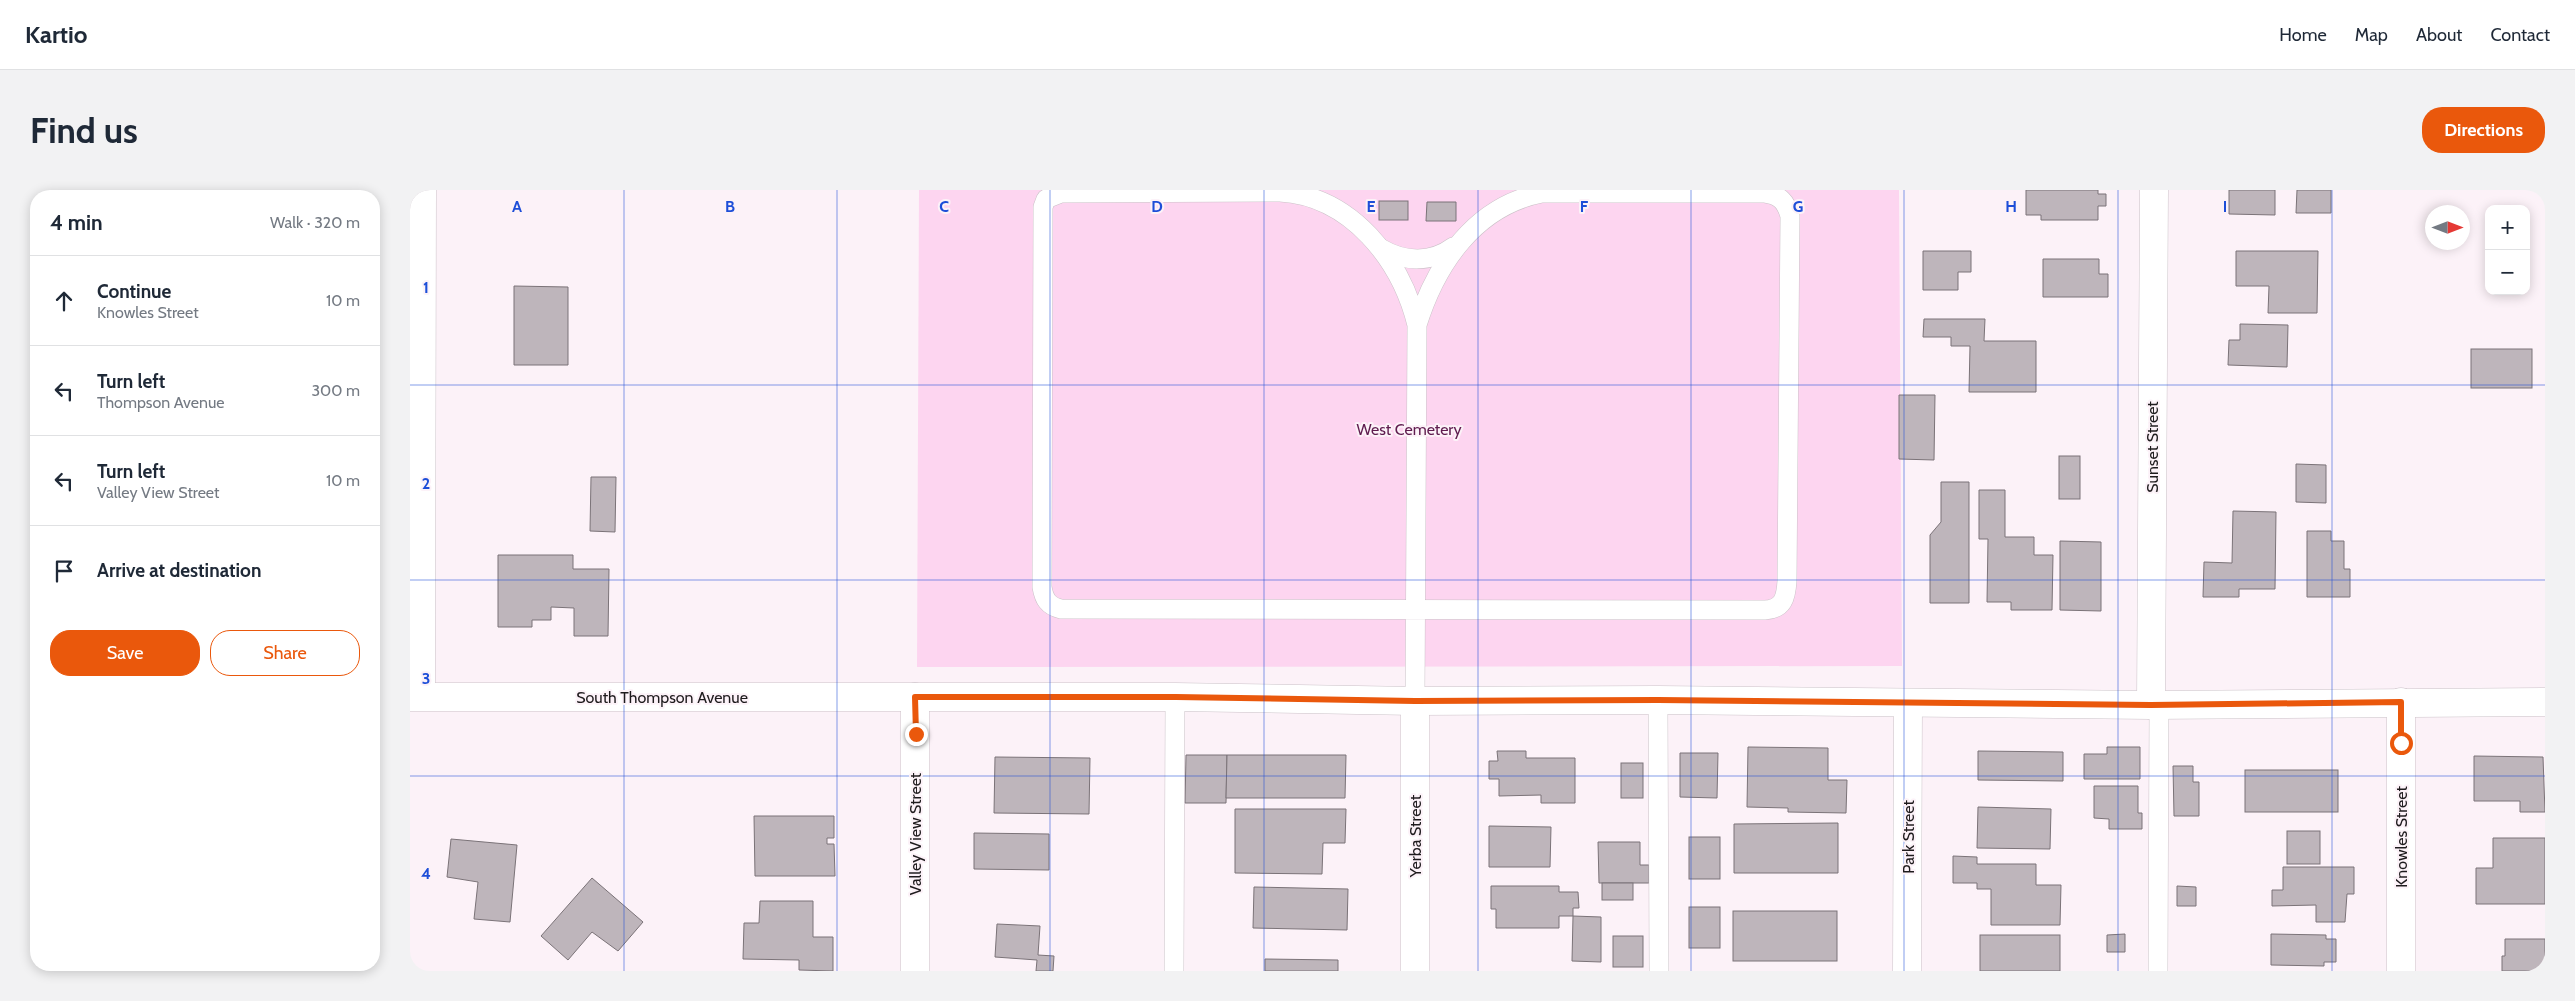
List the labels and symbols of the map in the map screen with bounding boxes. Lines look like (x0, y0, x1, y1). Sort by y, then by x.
text: A (512, 197, 522, 216)
text: B (725, 197, 735, 216)
text: C (939, 197, 949, 216)
text: D (1151, 197, 1163, 216)
text: E (1366, 197, 1376, 216)
text: F (1580, 197, 1589, 216)
text: G (1793, 197, 1803, 216)
text: H (2005, 197, 2017, 216)
text: I (2223, 197, 2227, 216)
north arrow (2425, 205, 2470, 250)
text: 1 (423, 278, 429, 297)
street label: Sunset Street (2143, 401, 2162, 493)
park label: West Cemetery (1356, 420, 1462, 439)
text: 2 (422, 474, 430, 493)
text: 3 (422, 669, 430, 688)
street label: South Thompson Avenue (576, 688, 748, 707)
route end (905, 723, 928, 746)
route start (2390, 732, 2413, 755)
street label: Valley View Street (906, 772, 925, 895)
street label: Knowles Street (2392, 786, 2411, 888)
street label: Yerba Street (1406, 794, 1425, 878)
street label: Park Street (1899, 800, 1918, 874)
text: 4 (421, 864, 431, 883)

